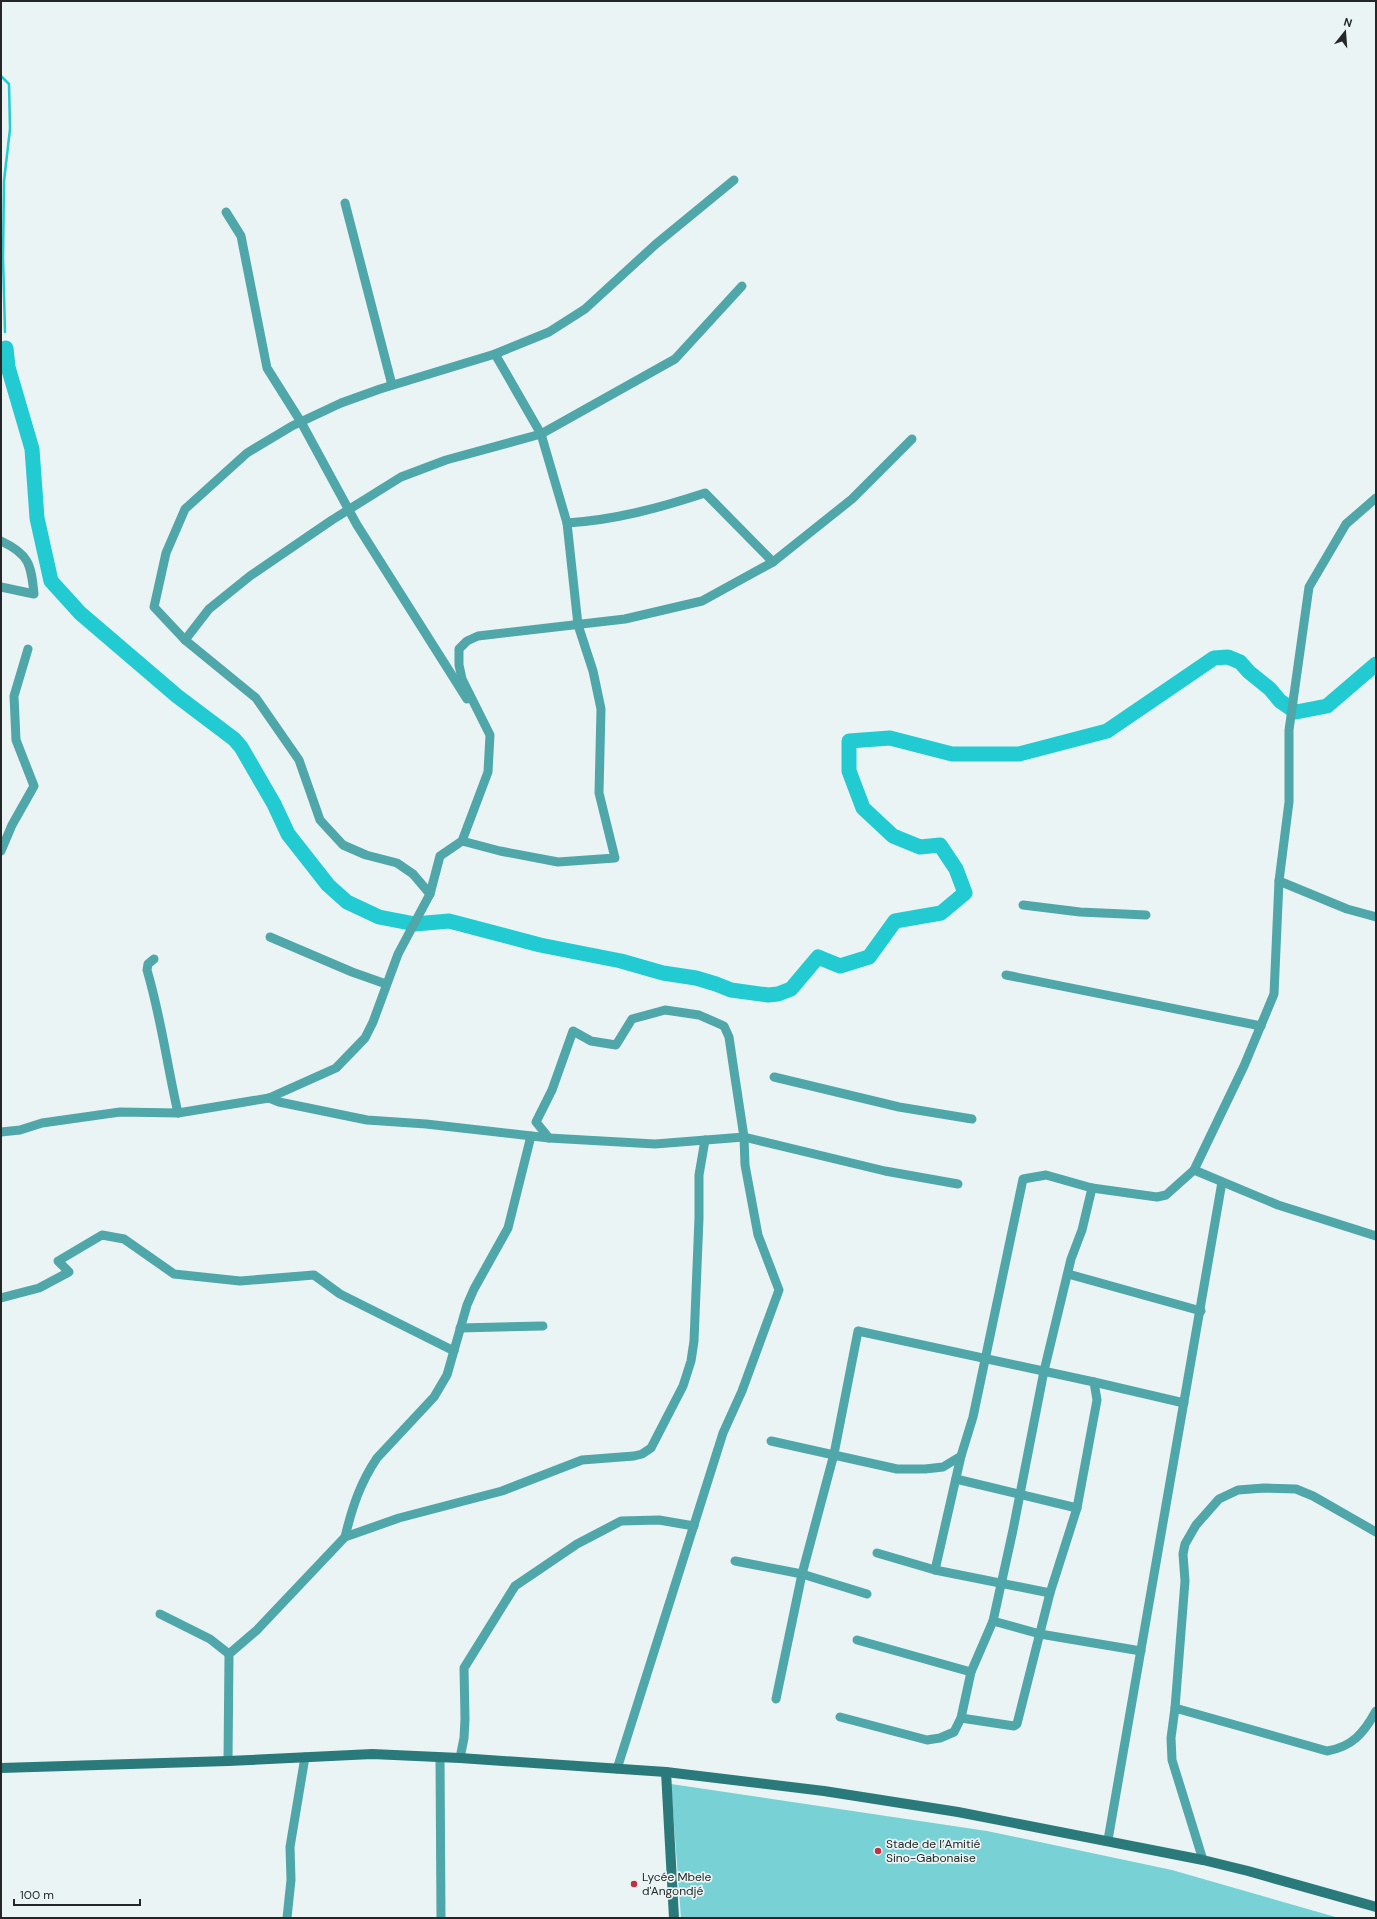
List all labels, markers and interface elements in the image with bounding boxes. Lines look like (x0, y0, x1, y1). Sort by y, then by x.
north arrow (1325, 12, 1365, 52)
text: N (1342, 15, 1354, 30)
place label: Stade de l’Amitié Sino-Gabonaise (886, 1836, 981, 1866)
marker: Stade de l’Amitié Sino-Gabonaise (873, 1846, 883, 1856)
place label: Lycée Mbele d'Angondjé (642, 1869, 711, 1899)
marker: Lycée Mbele d'Angondjé (629, 1879, 639, 1889)
scale bar (14, 1881, 140, 1907)
text: 100 m (20, 1887, 54, 1903)

